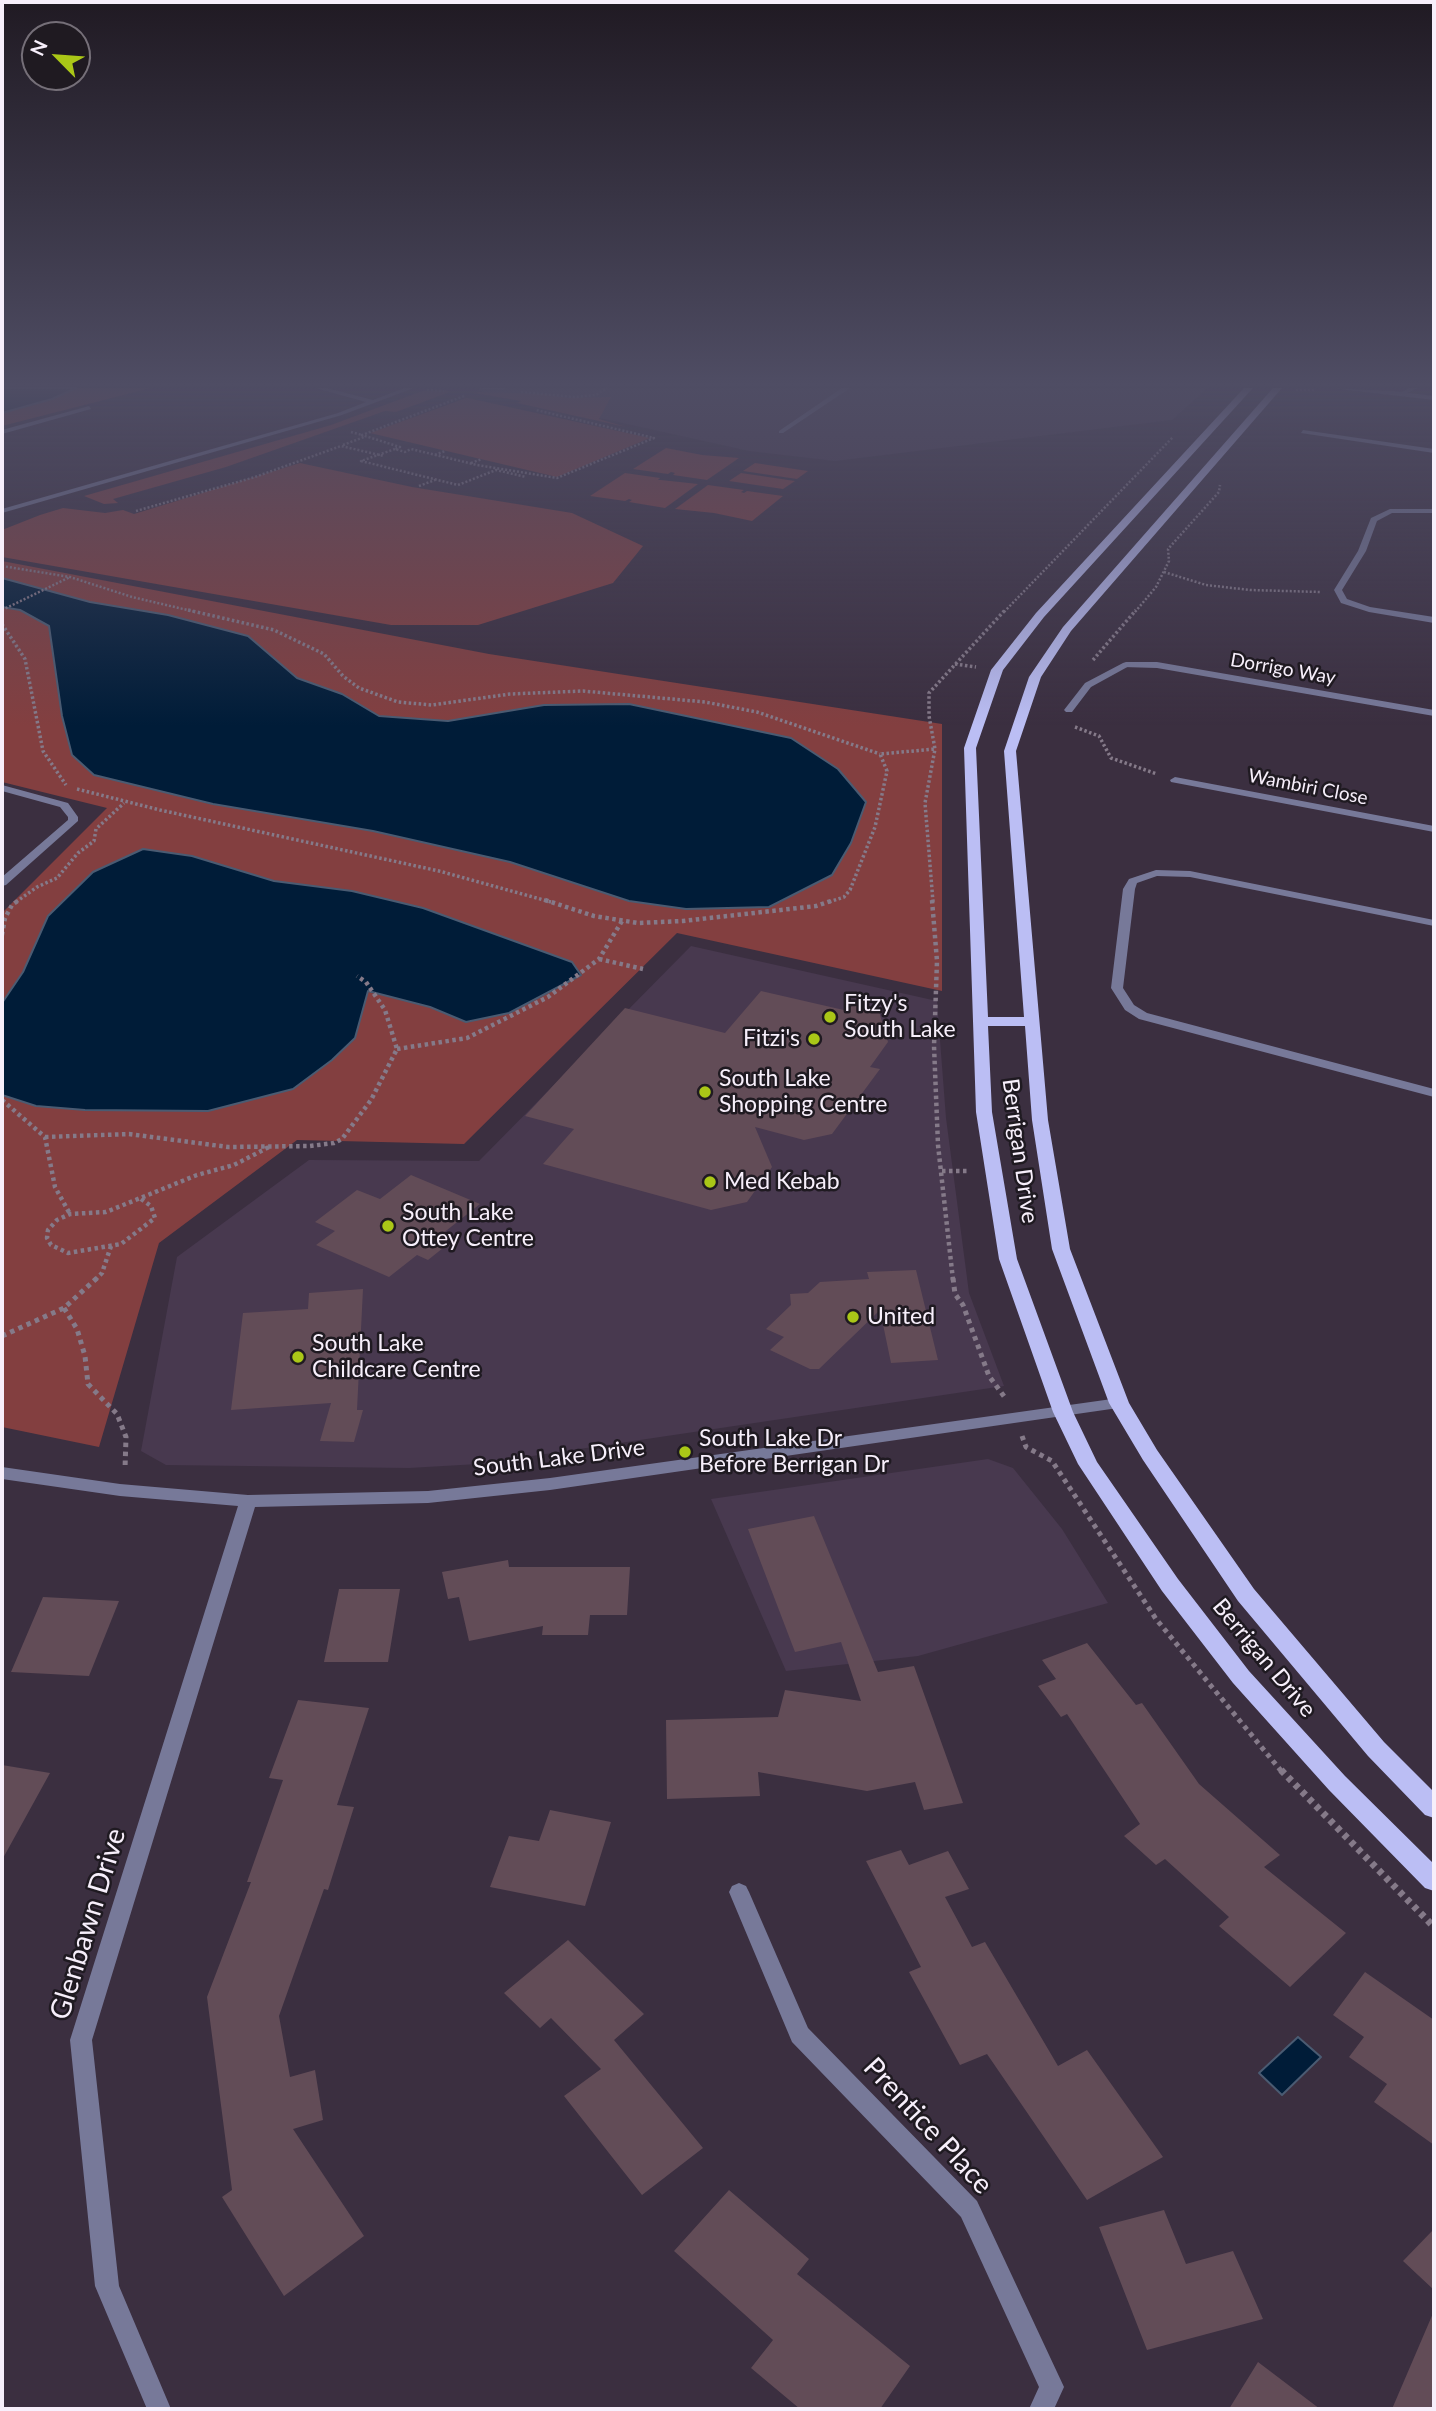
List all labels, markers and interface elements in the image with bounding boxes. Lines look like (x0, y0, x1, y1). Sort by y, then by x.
north arrow (21, 21, 91, 91)
text: N (25, 36, 52, 59)
street label: Dorrigo Way (1229, 649, 1337, 689)
street label: Wambiri Close (1246, 764, 1370, 810)
place label: Fitzy's South Lake (844, 990, 956, 1044)
marker: Fitzy's South Lake (822, 1009, 838, 1025)
place label: Fitzi's (743, 1025, 800, 1053)
marker: Fitzi's (806, 1031, 822, 1047)
place label: South Lake Shopping Centre (719, 1065, 887, 1119)
street label: Berrigan Drive (996, 1077, 1044, 1225)
marker: South Lake Shopping Centre (697, 1084, 713, 1100)
place label: Med Kebab (724, 1168, 840, 1196)
marker: Med Kebab (702, 1174, 718, 1190)
place label: South Lake Ottey Centre (402, 1199, 534, 1253)
marker: South Lake Ottey Centre (380, 1218, 396, 1234)
place label: United (867, 1303, 935, 1331)
marker: United (845, 1309, 861, 1325)
place label: South Lake Childcare Centre (312, 1330, 481, 1384)
marker: South Lake Childcare Centre (290, 1349, 306, 1365)
place label: South Lake Dr Before Berrigan Dr (699, 1425, 889, 1479)
street label: South Lake Drive (472, 1434, 646, 1482)
marker: South Lake Dr Before Berrigan Dr (677, 1444, 693, 1460)
street label: Berrigan Drive (1206, 1593, 1322, 1723)
street label: Glenbawn Drive (43, 1824, 133, 2024)
street label: Prentice Place (856, 2051, 1000, 2201)

